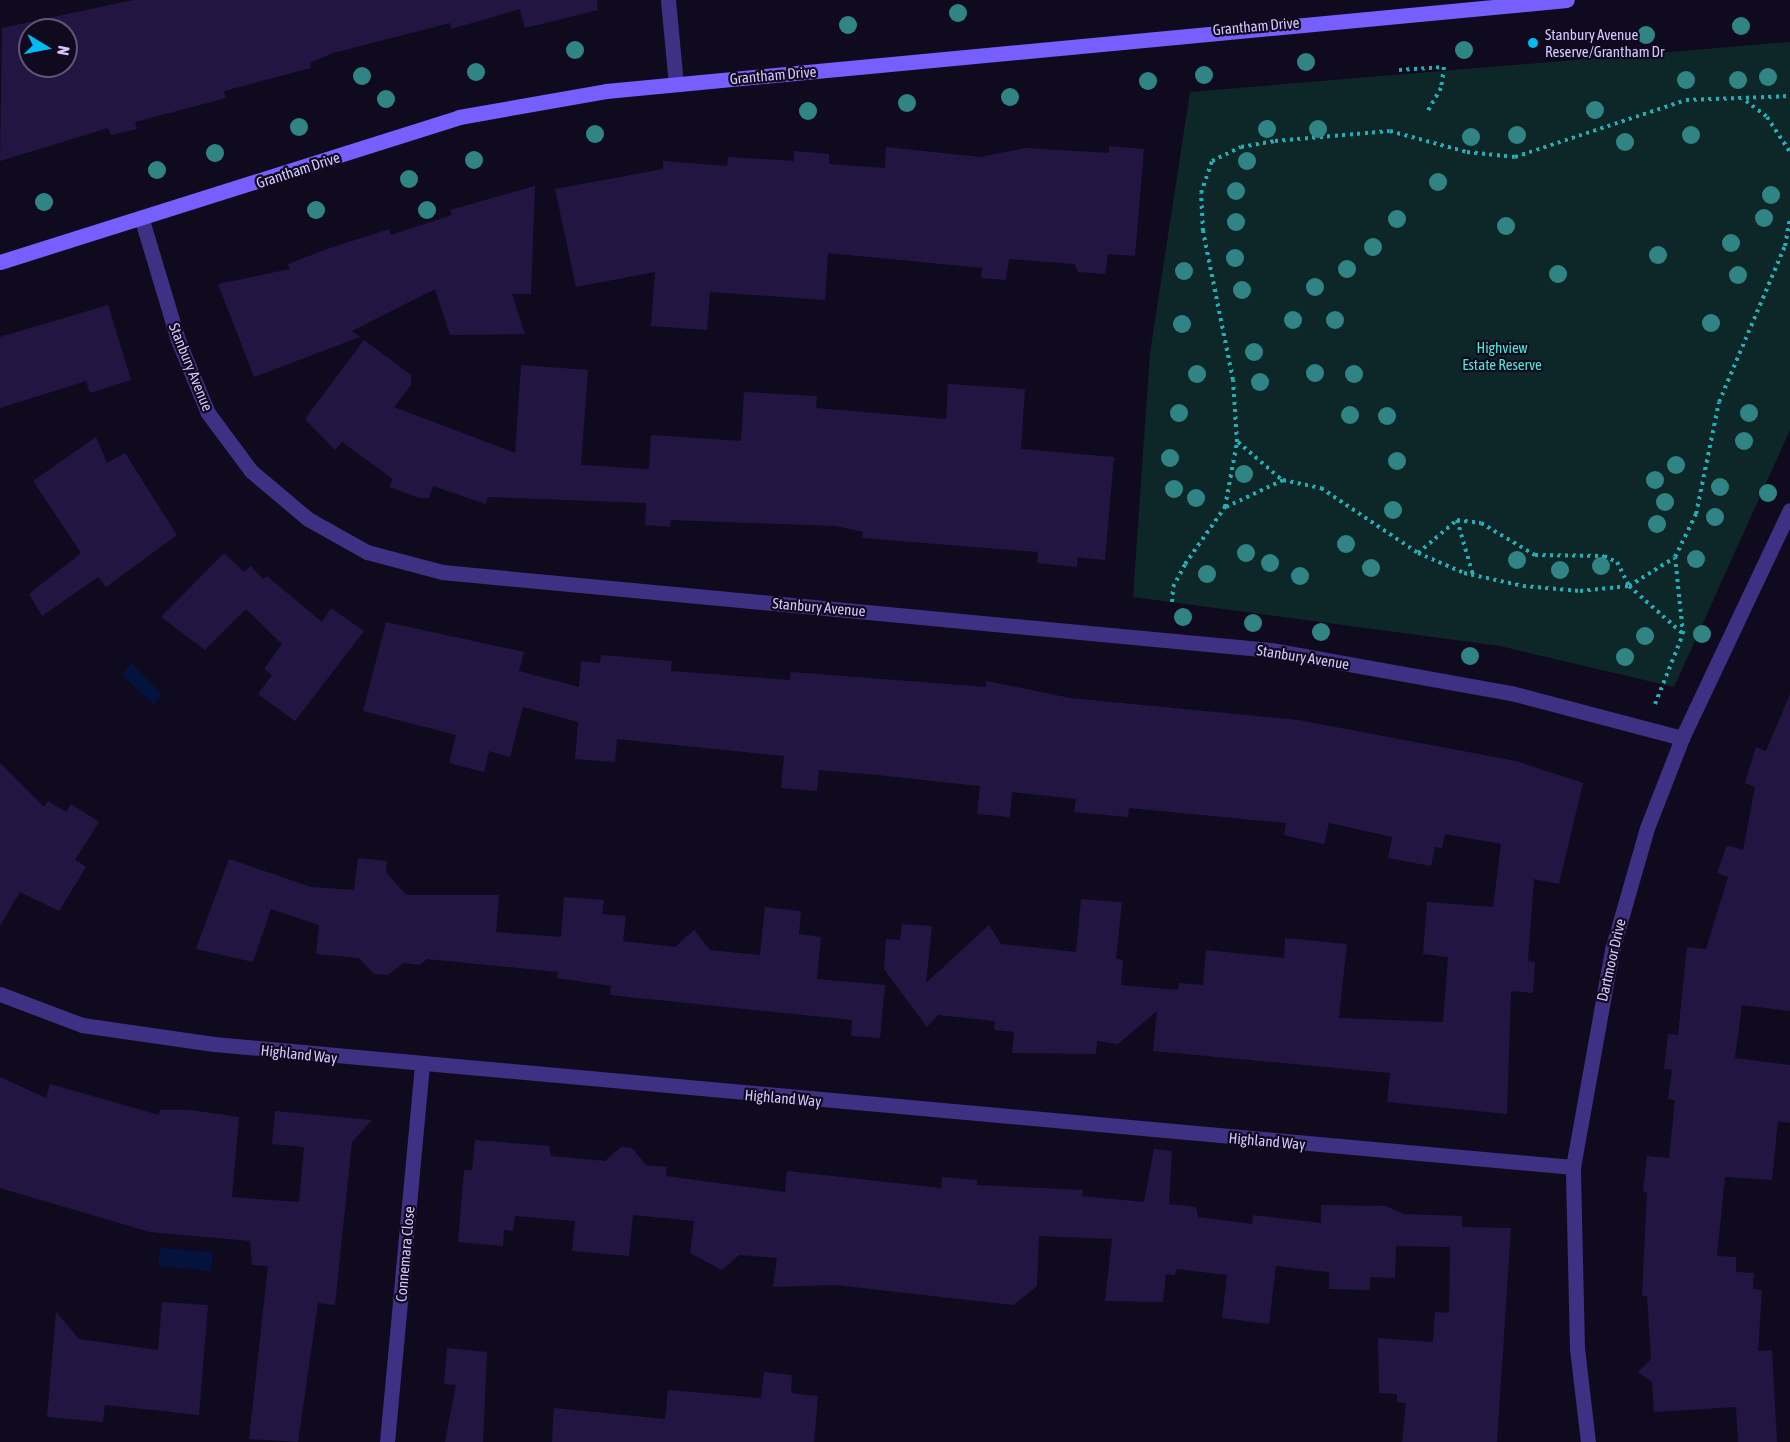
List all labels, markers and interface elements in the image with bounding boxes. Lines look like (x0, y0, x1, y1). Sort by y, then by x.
street label: Grantham Drive (1212, 13, 1300, 39)
north arrow (18, 18, 78, 78)
place label: Stanbury Avenue Reserve/Grantham Dr (1545, 25, 1664, 60)
marker: Stanbury Avenue Reserve/Grantham Dr (1526, 36, 1540, 50)
text: N (54, 45, 73, 57)
street label: Grantham Drive (729, 62, 817, 88)
street label: Grantham Drive (254, 148, 342, 192)
street label: Stanbury Avenue (165, 320, 217, 414)
park label: Highview Estate Reserve (1462, 338, 1542, 373)
street label: Stanbury Avenue (772, 594, 866, 620)
street label: Stanbury Avenue (1255, 641, 1351, 673)
street label: Dartmoor Drive (1593, 917, 1629, 1003)
street label: Highland Way (260, 1041, 338, 1067)
street label: Highland Way (744, 1086, 822, 1110)
street label: Highland Way (1228, 1129, 1306, 1153)
street label: Connemara Close (392, 1205, 418, 1303)

